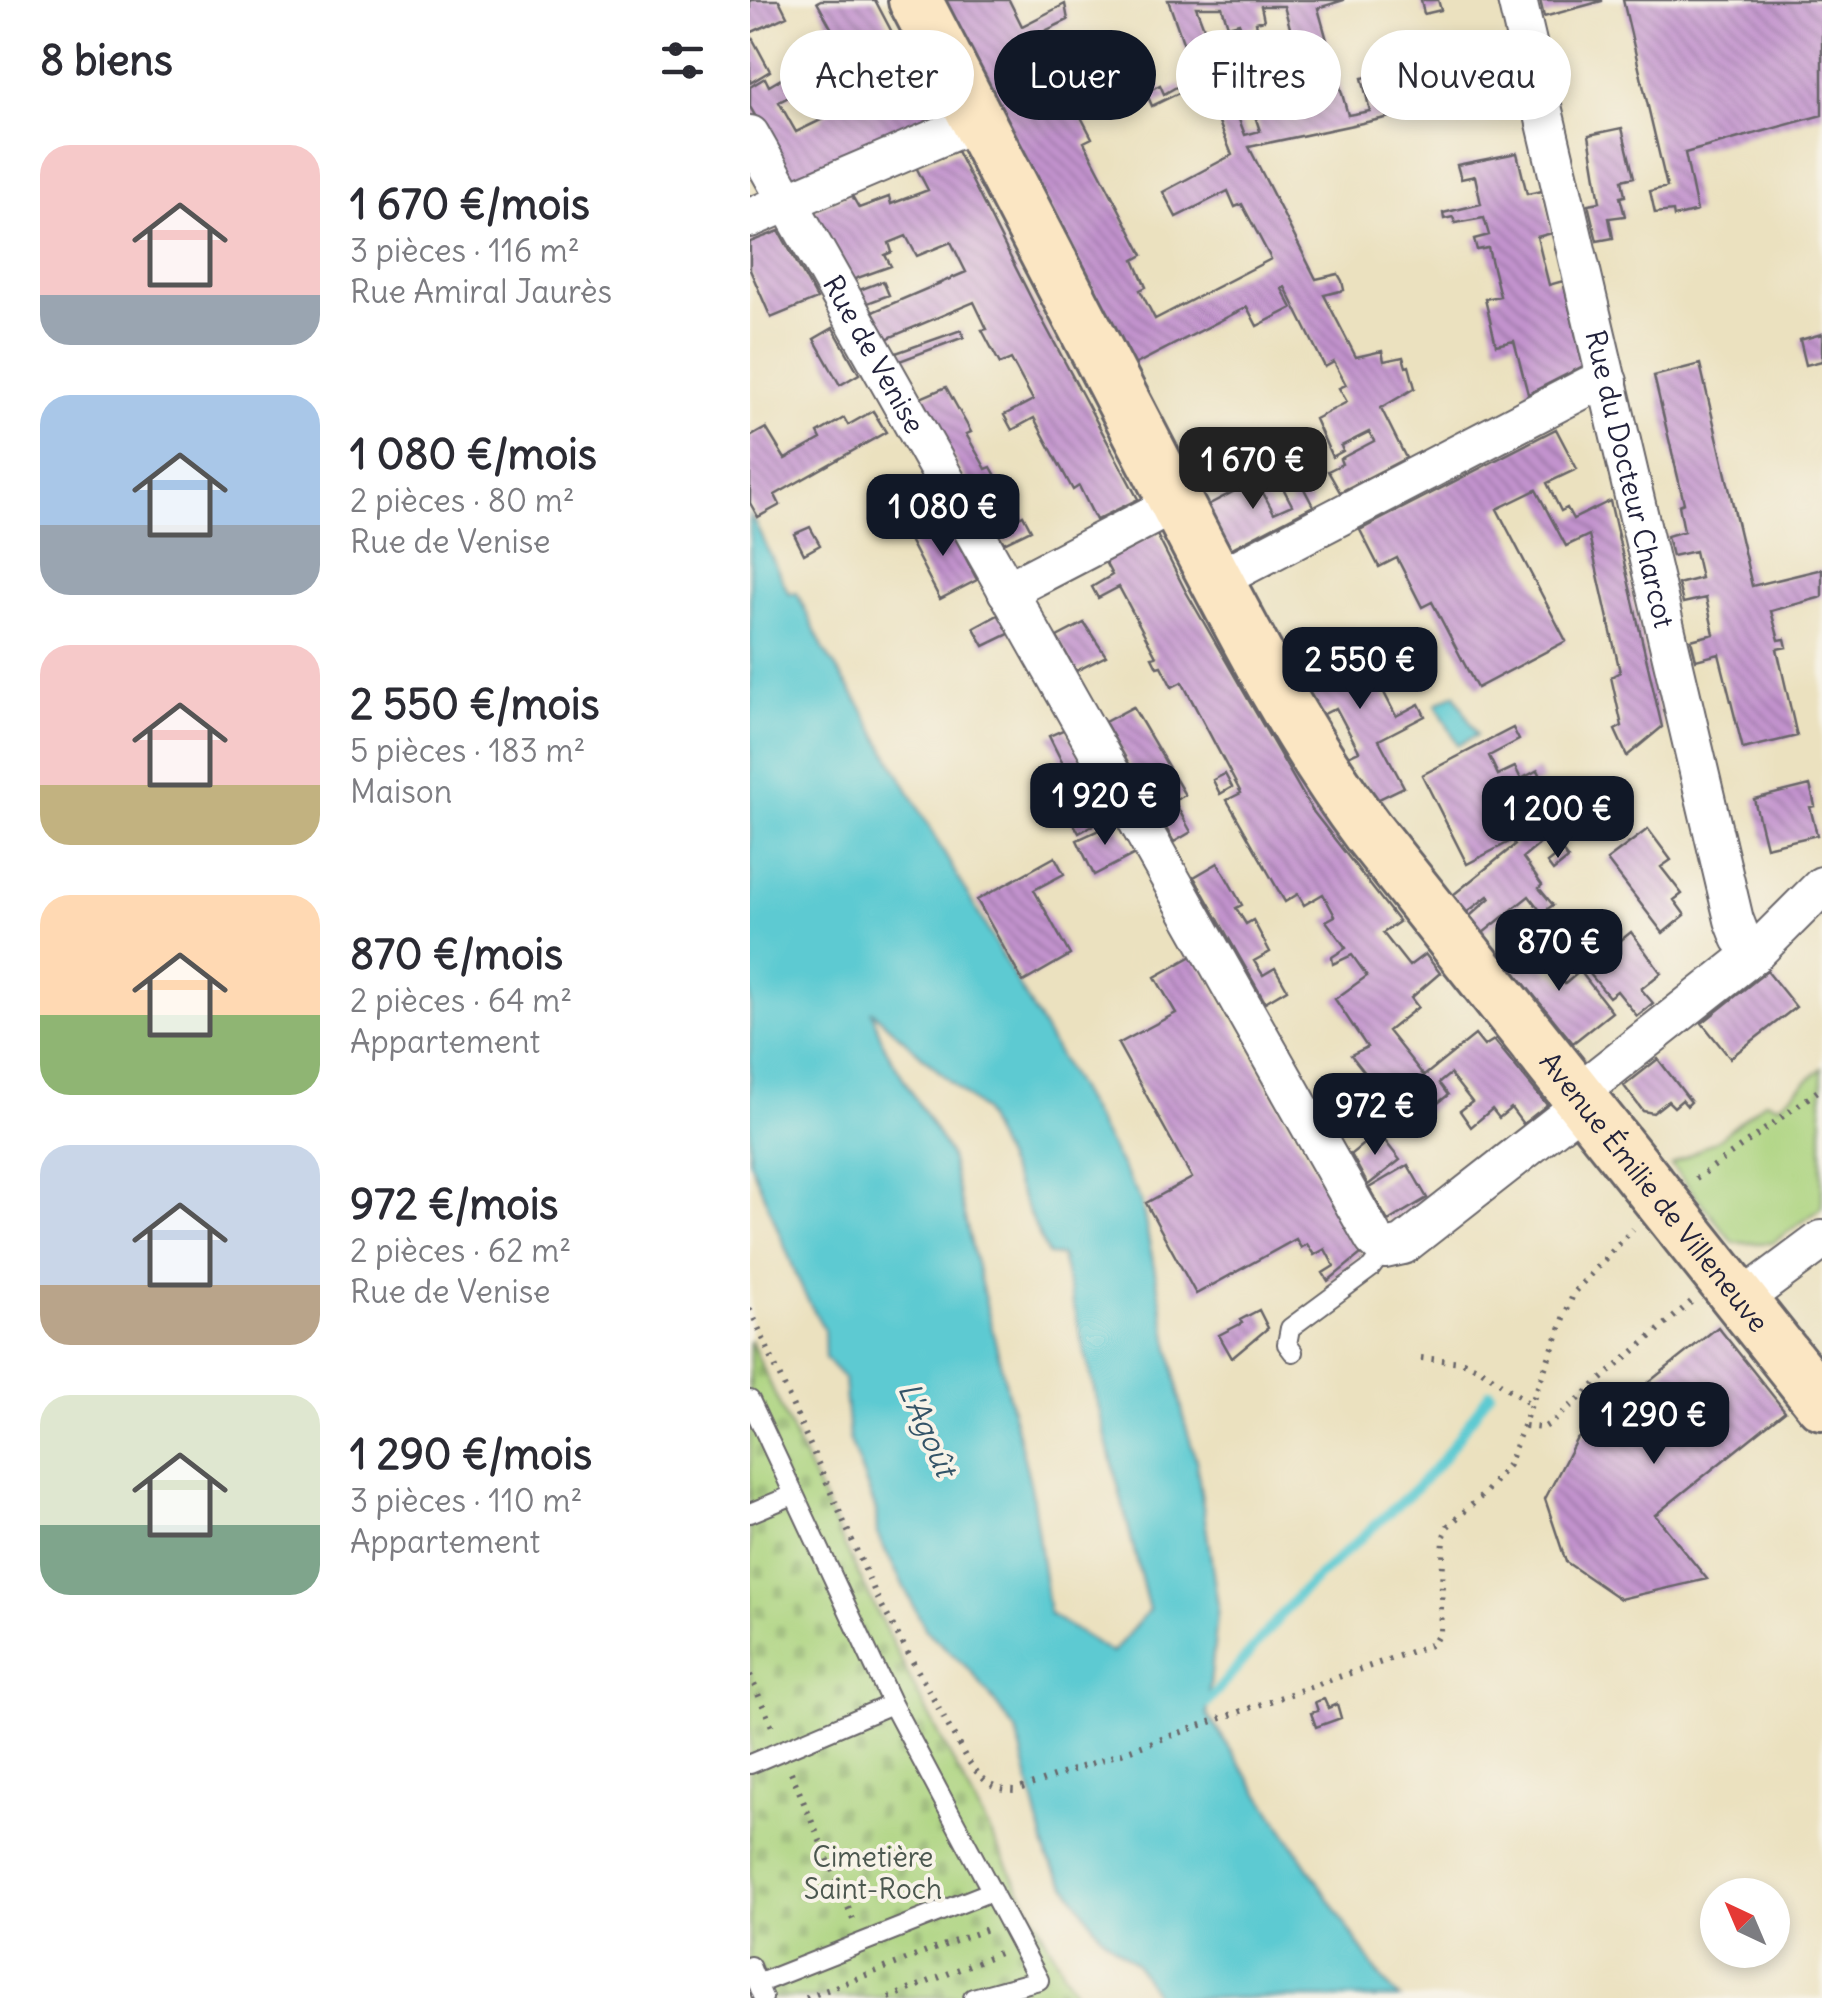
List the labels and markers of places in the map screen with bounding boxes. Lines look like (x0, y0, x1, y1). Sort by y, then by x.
pin: 1 670 € (1161, 427, 1345, 512)
pin: 1 080 € (851, 474, 1035, 559)
pin: 2 550 € (1268, 627, 1452, 712)
pin: 1 920 € (1013, 763, 1197, 848)
pin: 1 200 € (1466, 776, 1650, 861)
pin: 870 € (1489, 909, 1629, 994)
pin: 972 € (1305, 1073, 1445, 1158)
pin: 1 290 € (1562, 1382, 1746, 1467)

